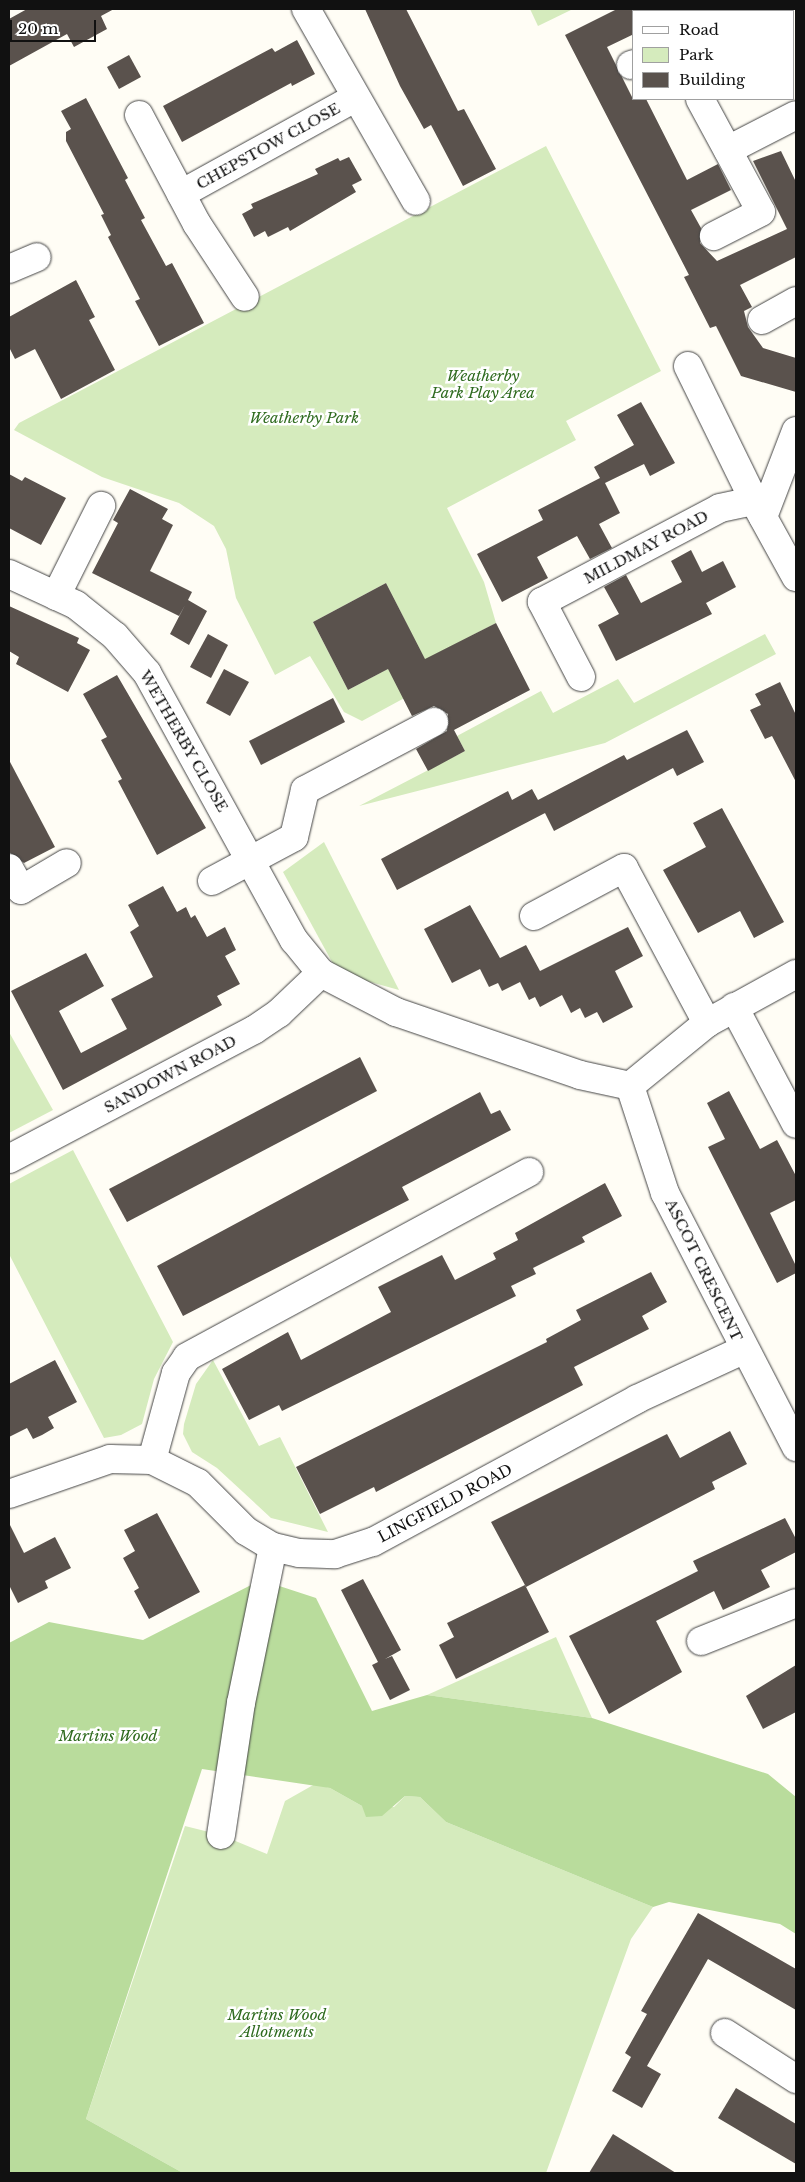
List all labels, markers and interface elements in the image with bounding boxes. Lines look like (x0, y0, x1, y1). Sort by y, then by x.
scale bar (12, 10, 99, 42)
legend (632, 10, 795, 100)
text: 20 m (18, 19, 58, 38)
text: Road (679, 20, 719, 39)
text: Park (679, 45, 714, 64)
text: Building (679, 70, 745, 89)
street label: CHEPSTOW CLOSE (193, 99, 343, 193)
park label: Weatherby Park Play Area (431, 366, 535, 401)
park label: Weatherby Park (249, 409, 359, 427)
street label: MILDMAY ROAD (580, 506, 712, 588)
street label: WETHERBY CLOSE (136, 667, 232, 815)
street label: SANDOWN ROAD (101, 1032, 239, 1116)
street label: ASCOT CRESCENT (662, 1196, 746, 1344)
street label: LINGFIELD ROAD (375, 1460, 515, 1546)
park label: Martins Wood (59, 1727, 157, 1745)
park label: Martins Wood Allotments (228, 2005, 326, 2040)

